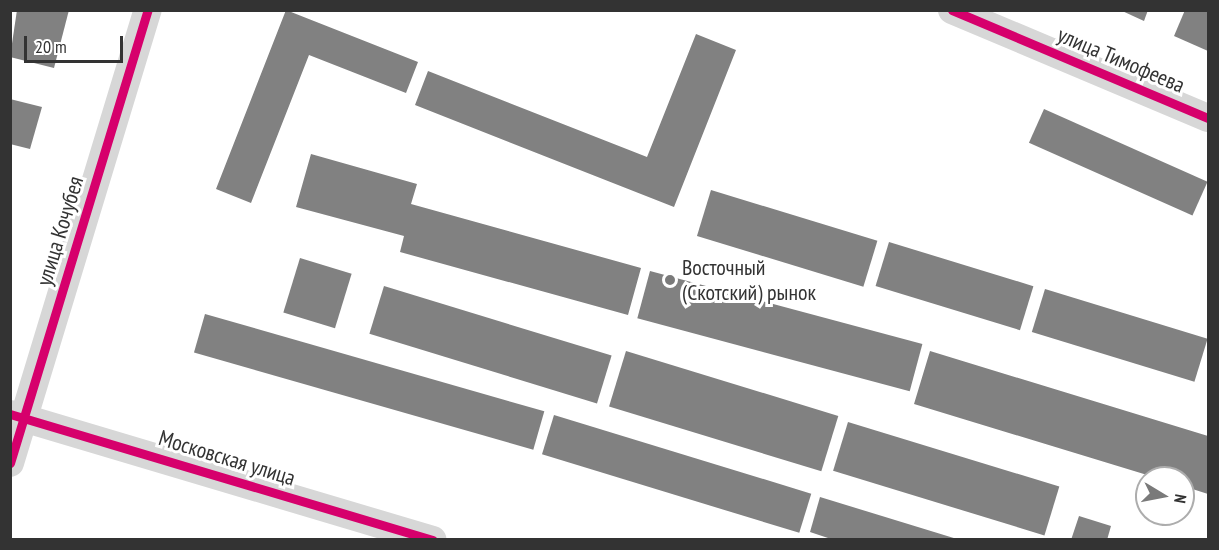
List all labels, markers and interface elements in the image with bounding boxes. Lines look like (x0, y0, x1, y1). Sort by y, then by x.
street label: улица Тимофеева (1053, 21, 1189, 99)
scale bar (27, 24, 126, 62)
text: 20 m (35, 35, 67, 58)
street label: улица Кочубея (31, 173, 89, 289)
place label: Восточный (Скотский) рынок (682, 254, 816, 306)
marker: Восточный (Скотский) рынок (663, 273, 677, 287)
street label: Московская улица (155, 425, 299, 491)
north arrow (1135, 466, 1195, 526)
text: N (1170, 493, 1191, 505)

